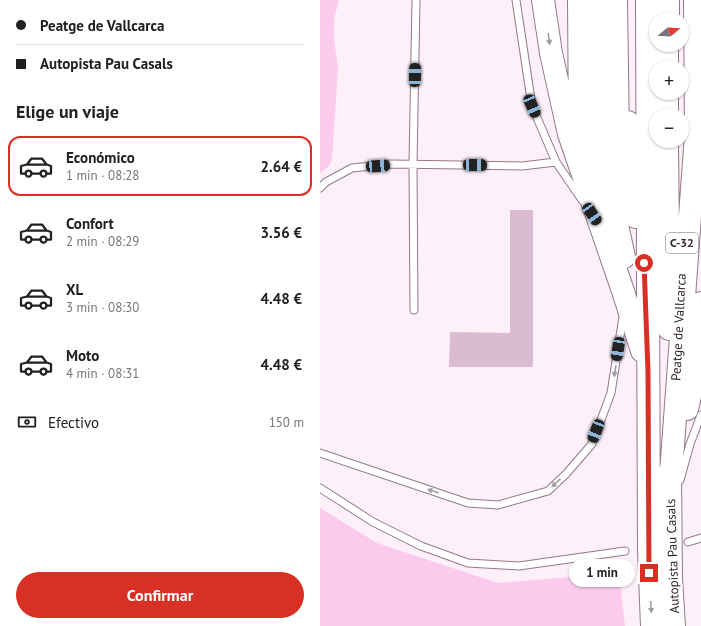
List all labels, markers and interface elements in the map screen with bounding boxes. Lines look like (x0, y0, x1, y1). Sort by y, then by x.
north arrow (649, 12, 689, 52)
map controls (649, 12, 689, 148)
text: Peatge de Vallcarca (40, 16, 164, 35)
one-way arrow (546, 32, 552, 45)
text: Autopista Pau Casals (40, 54, 173, 73)
button: + (649, 60, 689, 100)
car (409, 63, 421, 87)
car (522, 93, 542, 119)
text: Elige un viaje (16, 100, 119, 123)
button: − (649, 108, 689, 148)
icon: car (18, 148, 54, 184)
text: Económico (66, 148, 135, 167)
text: 2.64 € (260, 157, 302, 176)
car (366, 159, 390, 173)
car (463, 159, 487, 171)
text: 1 min · 08:28 (66, 167, 139, 184)
car (580, 201, 604, 227)
icon: car (18, 214, 54, 250)
text: Confort (66, 214, 114, 233)
text: 3.56 € (260, 223, 302, 242)
text: 2 min · 08:29 (66, 233, 139, 250)
road number: C-32 (666, 233, 698, 253)
route start (635, 254, 653, 272)
street label: Peatge de Vallcarca (667, 273, 690, 381)
icon: car (18, 280, 54, 316)
text: XL (66, 280, 83, 299)
text: 4.48 € (260, 289, 302, 308)
text: 3 min · 08:30 (66, 299, 139, 316)
car (610, 336, 626, 362)
icon: car (18, 346, 54, 382)
text: Moto (66, 346, 99, 365)
text: 4.48 € (260, 355, 302, 374)
text: 4 min · 08:31 (66, 365, 139, 382)
one-way arrow (612, 365, 618, 377)
icon: cash (16, 411, 38, 433)
text: Efectivo (48, 413, 99, 432)
text: 150 m (269, 414, 304, 431)
car (586, 418, 606, 444)
one-way arrow (551, 478, 561, 488)
one-way arrow (427, 488, 439, 494)
street label: Autopista Pau Casals (662, 498, 683, 614)
callout: 1 min (569, 559, 635, 587)
text: 1 min (586, 564, 618, 581)
route end (640, 564, 658, 582)
button: Confirmar (16, 572, 304, 618)
one-way arrow (647, 601, 654, 613)

